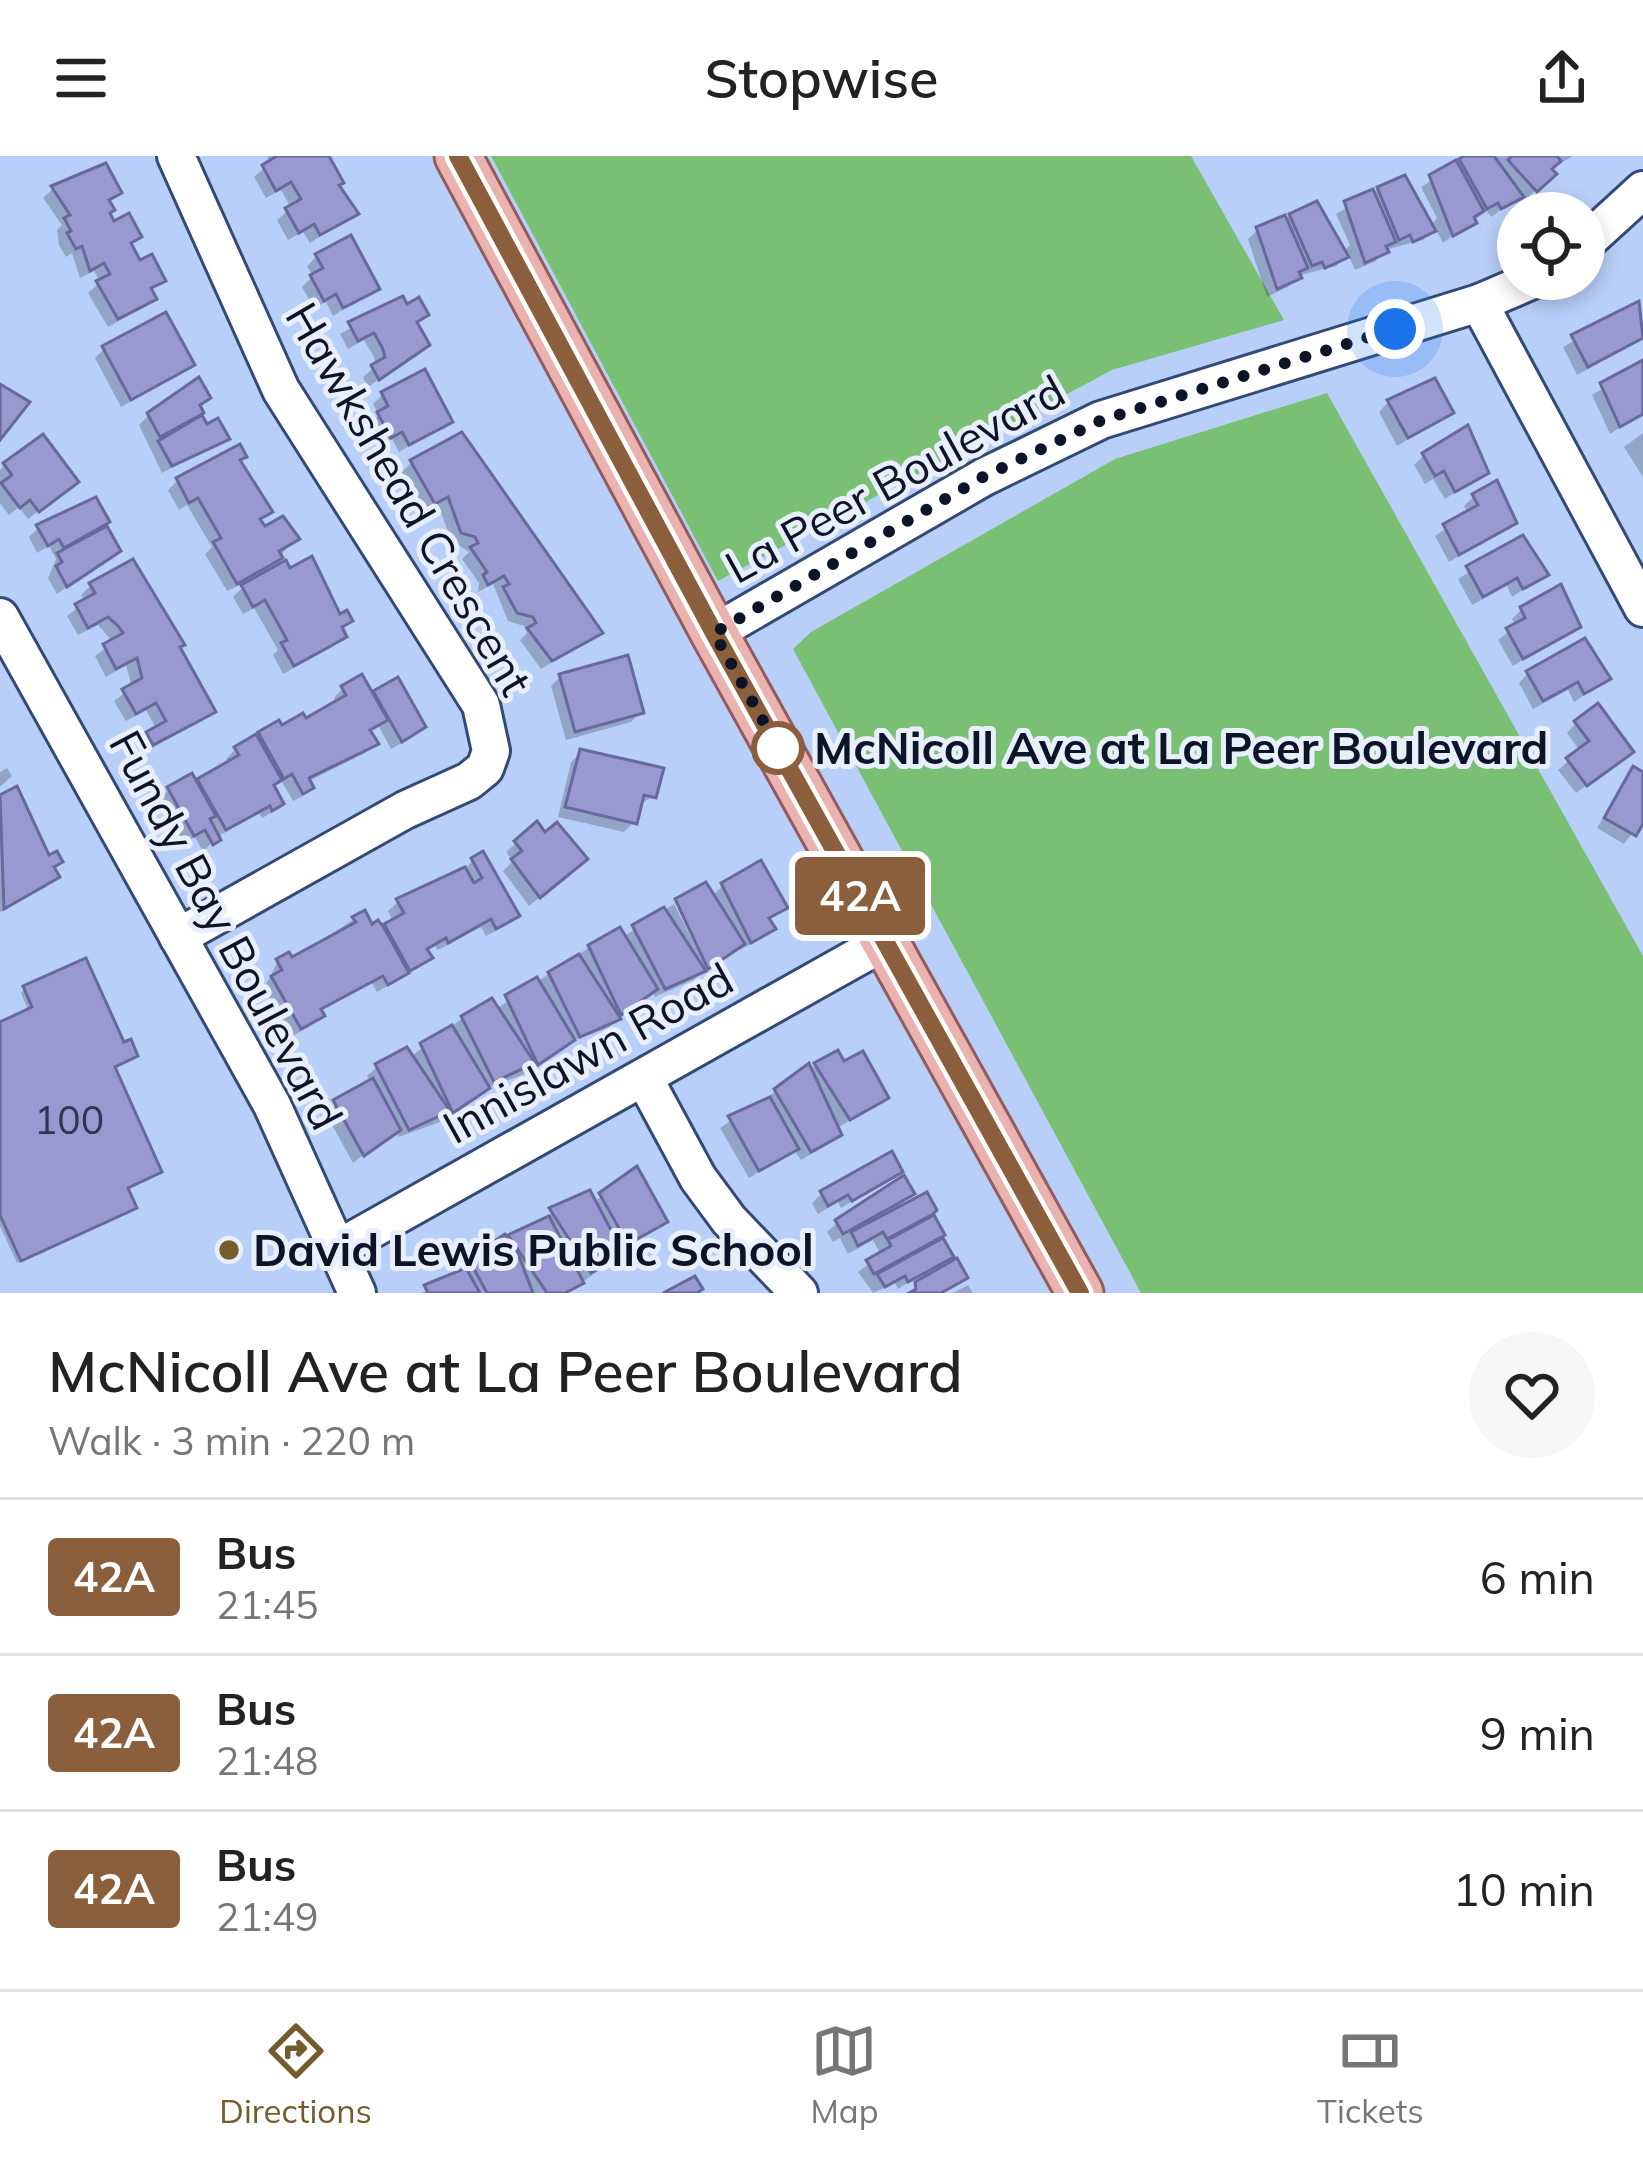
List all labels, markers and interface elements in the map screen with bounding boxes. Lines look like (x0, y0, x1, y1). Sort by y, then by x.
text: Stopwise (704, 44, 939, 112)
icon: menu (48, 45, 114, 111)
icon: share (1529, 45, 1595, 111)
map controls (1497, 192, 1605, 300)
button: locate (1497, 192, 1605, 300)
street label: Hawkshead Crescent (275, 292, 545, 705)
your location (1365, 299, 1425, 359)
street label: La Peer Boulevard (715, 362, 1074, 595)
place label: McNicoll Ave at La Peer Boulevard (814, 719, 1548, 775)
street label: Fundy Bay Boulevard (98, 721, 356, 1138)
marker: McNicoll Ave at La Peer Boulevard (753, 723, 803, 773)
line badge: 42A (791, 857, 929, 935)
text: 42A (819, 869, 901, 922)
street label: Innislawn Road (433, 949, 742, 1155)
house number: 100 (34, 1095, 104, 1144)
place label: David Lewis Public School (253, 1221, 814, 1277)
marker: David Lewis Public School (216, 1237, 242, 1263)
button: heart (1469, 1332, 1595, 1458)
text: McNicoll Ave at La Peer Boulevard (48, 1335, 963, 1406)
text: Walk · 3 min · 220 m (48, 1416, 415, 1465)
text: Bus (216, 1524, 296, 1580)
text: 6 min (1480, 1549, 1595, 1605)
text: 42A (73, 1550, 155, 1603)
text: 21:45 (216, 1580, 319, 1629)
text: Bus (216, 1680, 296, 1736)
text: 9 min (1480, 1705, 1595, 1761)
text: 42A (73, 1706, 155, 1759)
text: 21:48 (216, 1736, 319, 1785)
text: Bus (216, 1836, 296, 1892)
text: 10 min (1453, 1861, 1595, 1917)
text: 42A (73, 1862, 155, 1915)
text: 21:49 (216, 1892, 319, 1941)
tab: Directions (219, 2018, 372, 2131)
tab: Map (811, 2018, 878, 2131)
tab: Tickets (1317, 2018, 1424, 2131)

